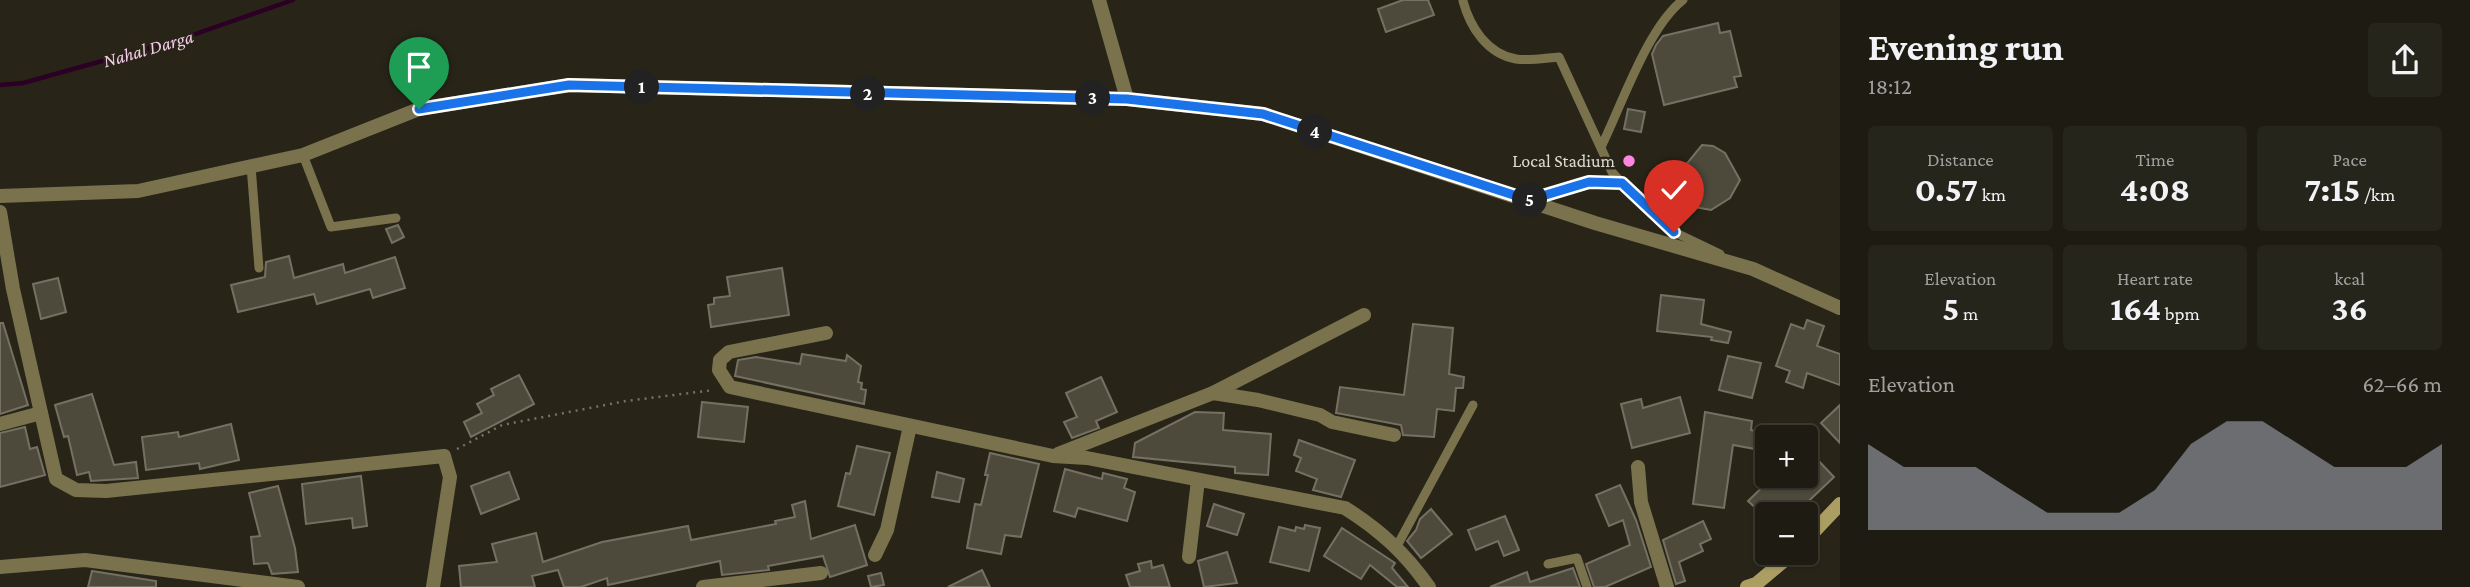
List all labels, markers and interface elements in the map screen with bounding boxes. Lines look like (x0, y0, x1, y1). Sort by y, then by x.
button: share (2368, 23, 2442, 97)
water label: Nahal Darga (101, 26, 196, 71)
text: Evening run (1868, 26, 2064, 68)
pin (389, 37, 449, 109)
icon: arrive (400, 48, 438, 86)
pin: 1 (624, 70, 660, 104)
text: 18:12 (1868, 73, 1912, 99)
text: 1 (638, 76, 645, 97)
pin: 2 (850, 76, 886, 112)
pin: 3 (1076, 80, 1110, 116)
text: 2 (863, 83, 872, 104)
text: 3 (1088, 87, 1097, 108)
pin: 4 (1298, 114, 1332, 150)
text: 4 (1309, 121, 1320, 142)
text: Distance (1927, 149, 1994, 170)
text: Time (2136, 149, 2174, 170)
text: Pace (2333, 149, 2367, 170)
place label: Local Stadium (1512, 151, 1616, 171)
marker: Local Stadium (1621, 153, 1637, 169)
pin (1644, 160, 1704, 232)
text: 0.57 (1915, 170, 1978, 209)
text: 4:08 (2120, 170, 2190, 209)
text: 7:15 (2304, 170, 2360, 209)
icon: check (1655, 171, 1693, 209)
pin: 5 (1512, 182, 1548, 218)
text: km (1978, 184, 2006, 205)
text: /km (2360, 184, 2395, 205)
text: 5 (1525, 189, 1534, 210)
text: Elevation (1924, 268, 1996, 289)
text: Heart rate (2117, 268, 2193, 289)
text: kcal (2334, 268, 2365, 289)
text: 5 (1942, 289, 1959, 328)
text: 164 (2110, 289, 2161, 328)
text: 36 (2332, 289, 2368, 328)
text: m (1959, 303, 1978, 324)
text: bpm (2161, 303, 2200, 324)
text: Elevation (1868, 371, 1955, 397)
text: 62–66 m (2362, 371, 2442, 397)
map controls (1755, 425, 1818, 565)
button: + (1755, 425, 1818, 488)
button: − (1755, 502, 1818, 565)

